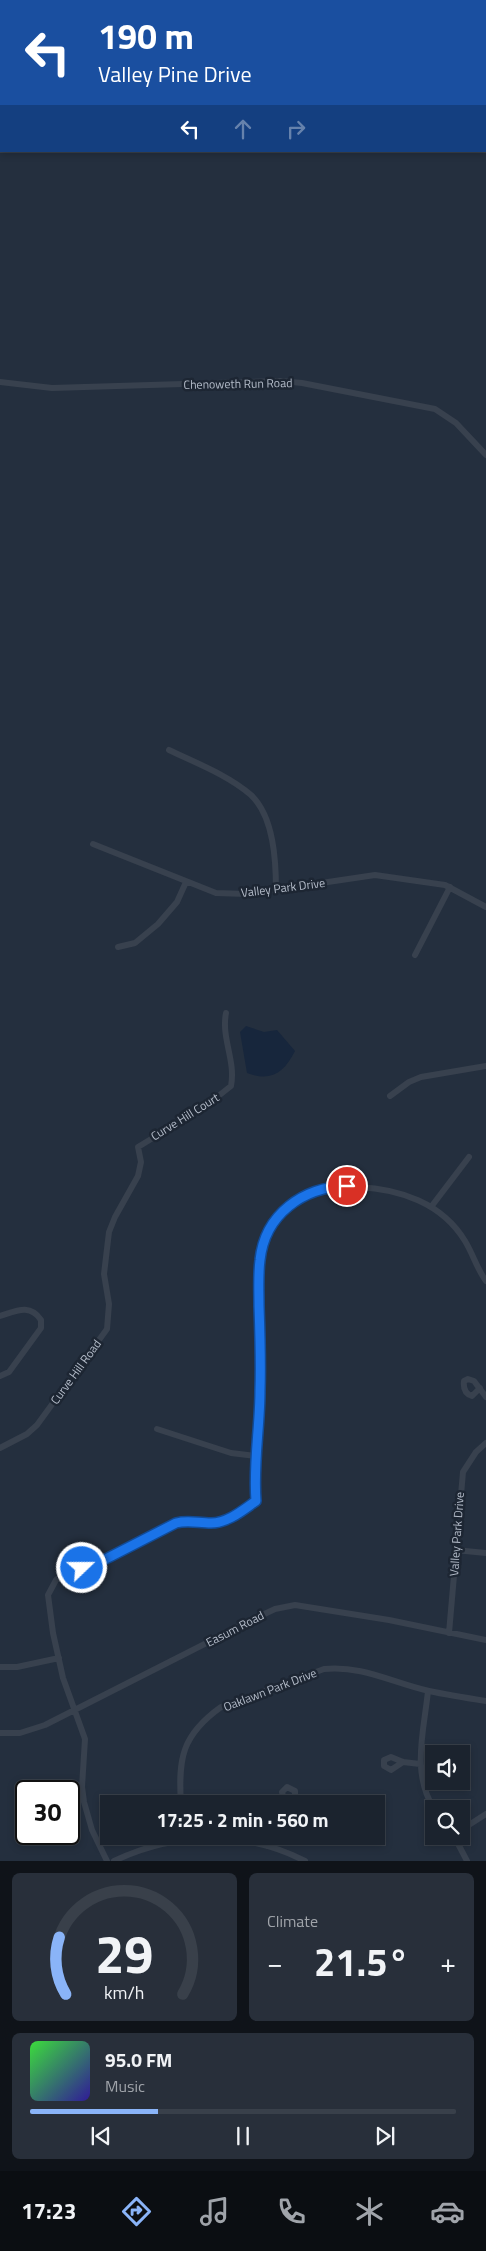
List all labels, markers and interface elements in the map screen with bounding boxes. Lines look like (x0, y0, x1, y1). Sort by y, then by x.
text: 190 m (98, 9, 194, 63)
icon: left (15, 20, 80, 85)
text: Valley Pine Drive (98, 57, 252, 91)
icon: left (176, 115, 204, 143)
icon: ahead (229, 115, 257, 143)
icon: right (282, 115, 310, 143)
street label: Chenoweth Run Road (183, 373, 293, 394)
street label: Valley Park Drive (240, 873, 326, 902)
street label: Curve Hill Court (147, 1088, 223, 1145)
pin (326, 1165, 368, 1207)
icon: arrive (333, 1172, 361, 1200)
street label: Curve Hill Road (46, 1335, 106, 1408)
street label: Valley Park Drive (444, 1491, 469, 1577)
position arrow (55, 1541, 107, 1593)
street label: Easum Road (202, 1606, 267, 1651)
street label: Oaklawn Park Drive (220, 1663, 319, 1716)
map controls (425, 1745, 470, 1845)
button: sound (425, 1745, 470, 1790)
speed limit sign: 30 (15, 1780, 80, 1845)
button: search (425, 1800, 470, 1845)
text: 17:25 · 2 min · 560 m (156, 1805, 329, 1834)
text: Climate (267, 1909, 318, 1933)
text: 29 (95, 1914, 154, 1993)
text: 21.5° (314, 1933, 409, 1991)
text: − (267, 1941, 283, 1984)
text: + (440, 1941, 456, 1984)
text: km/h (104, 1979, 145, 2006)
text: 95.0 FM (105, 2045, 172, 2074)
text: Music (105, 2074, 145, 2098)
icon: previous (87, 2122, 115, 2150)
icon: pause (229, 2122, 257, 2150)
icon: next (371, 2122, 399, 2150)
text: 17:23 (21, 2194, 76, 2228)
icon: directions (119, 2194, 154, 2229)
icon: music (197, 2194, 232, 2229)
icon: phone (274, 2194, 309, 2229)
icon: climate (352, 2194, 387, 2229)
icon: car (430, 2194, 465, 2229)

